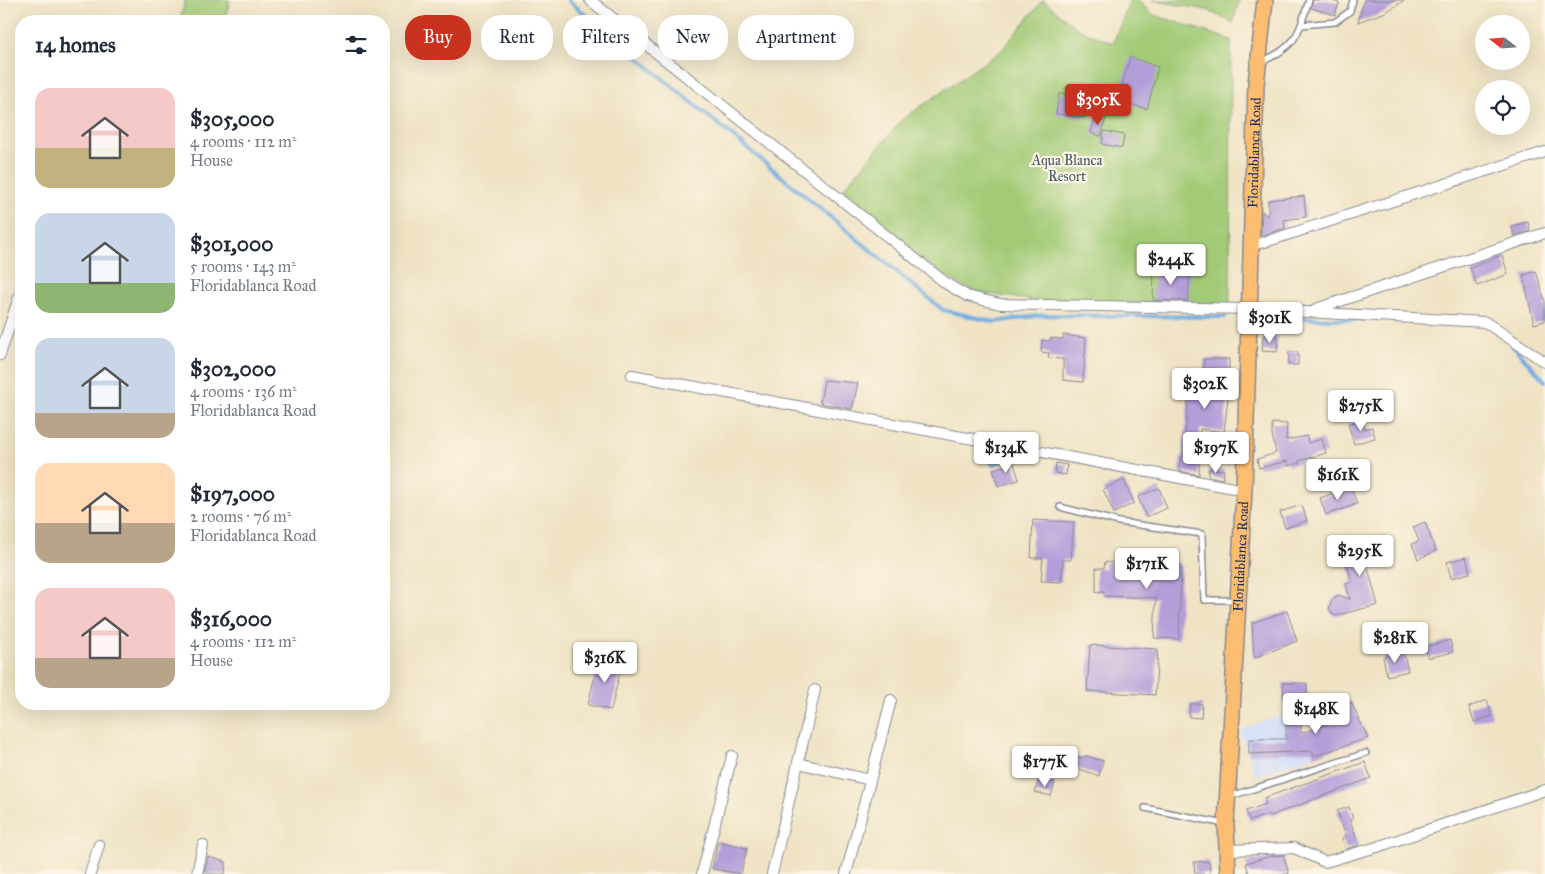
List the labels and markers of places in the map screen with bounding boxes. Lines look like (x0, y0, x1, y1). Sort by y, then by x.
pin: $305K (1063, 84, 1133, 126)
pin: $244K (1136, 244, 1206, 286)
pin: $301K (1235, 302, 1305, 344)
pin: $302K (1170, 368, 1240, 410)
pin: $275K (1326, 390, 1396, 432)
pin: $134K (971, 432, 1041, 474)
pin: $197K (1181, 432, 1251, 474)
pin: $161K (1303, 458, 1373, 501)
pin: $295K (1325, 534, 1395, 577)
pin: $171K (1112, 548, 1182, 590)
pin: $281K (1360, 622, 1430, 664)
pin: $316K (570, 642, 640, 684)
pin: $148K (1281, 692, 1351, 735)
pin: $177K (1010, 746, 1080, 788)

